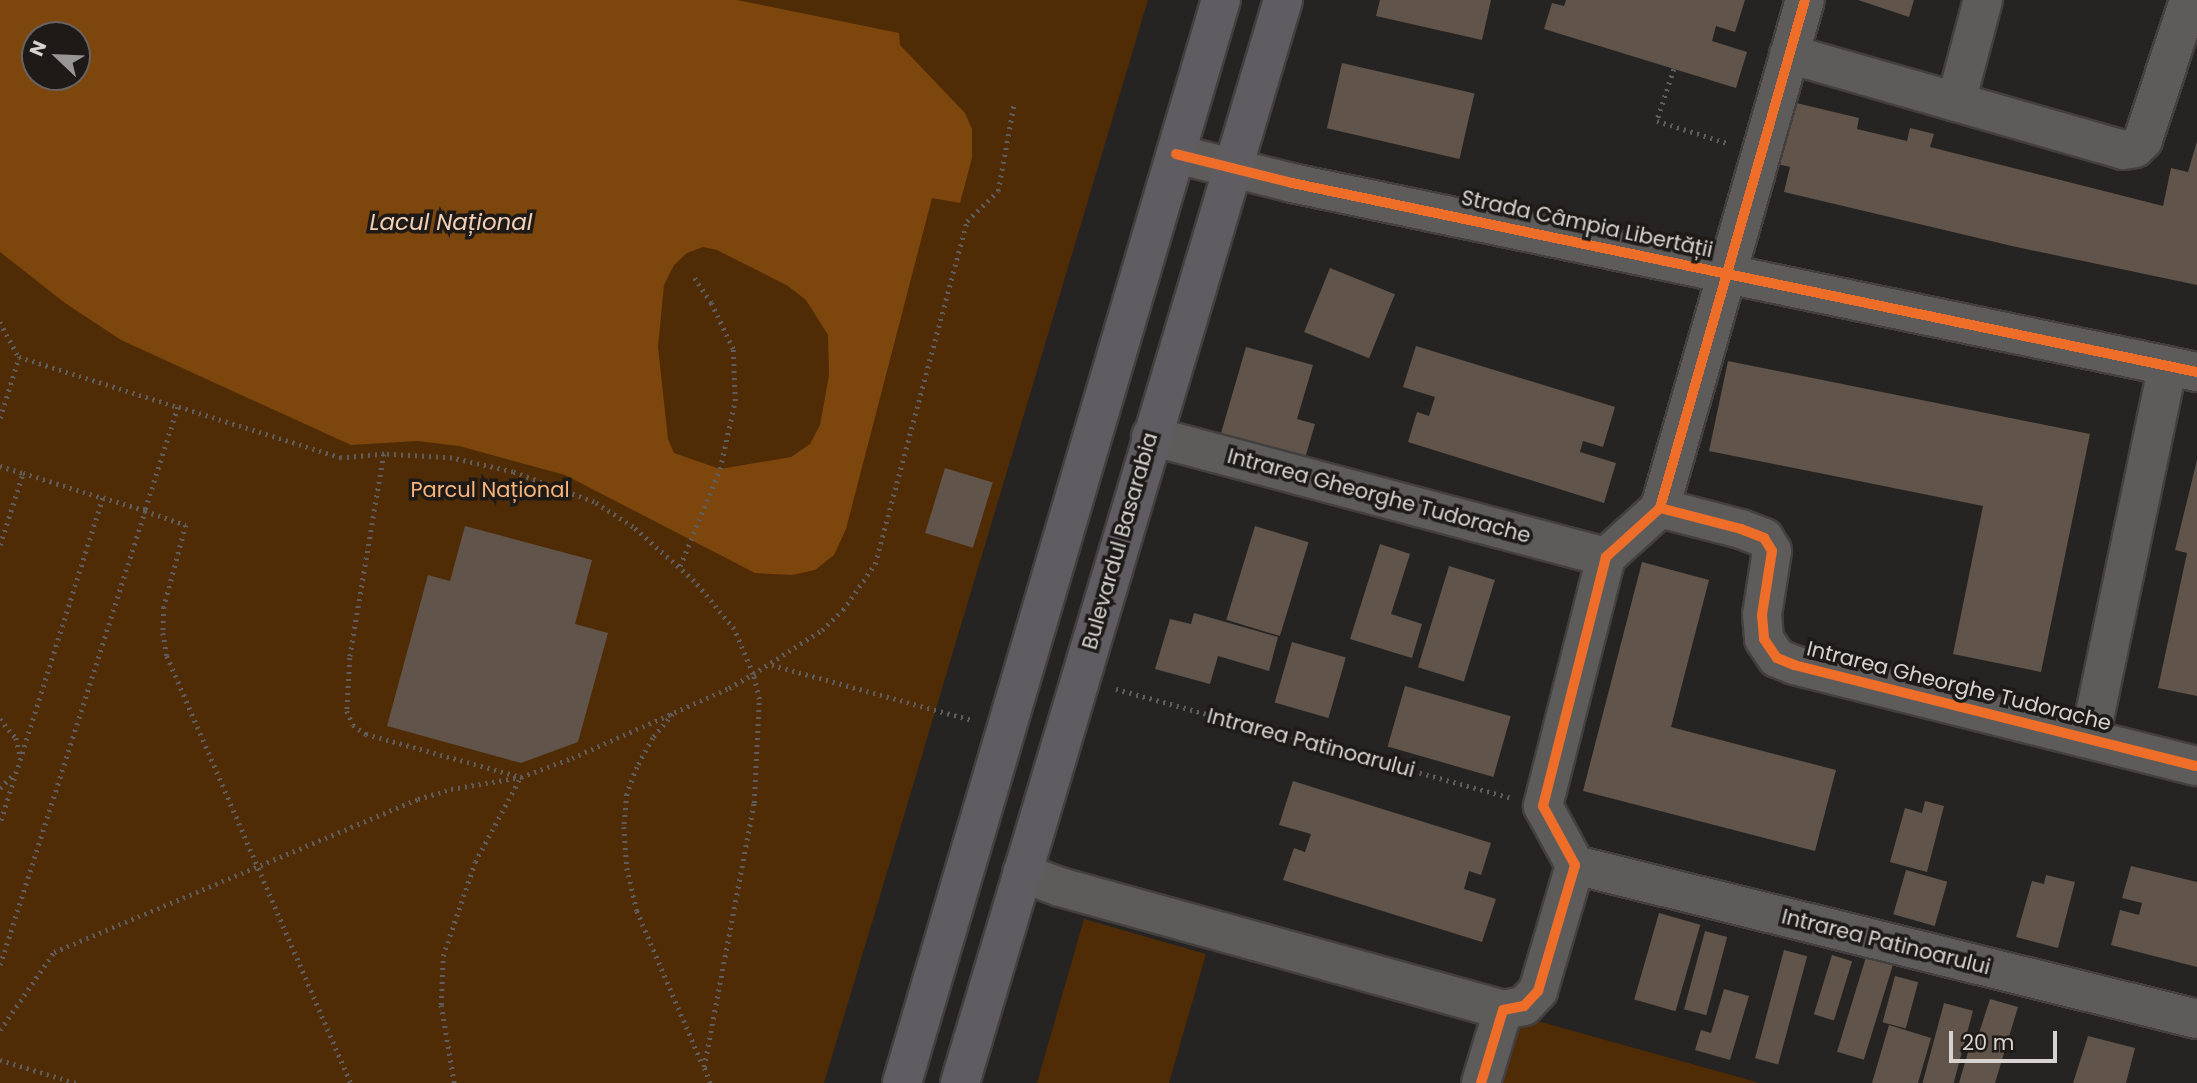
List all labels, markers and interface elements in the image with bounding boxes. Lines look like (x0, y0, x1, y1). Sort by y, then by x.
north arrow (21, 21, 91, 91)
text: N (23, 37, 53, 60)
street label: Strada Câmpia Libertății (1459, 185, 1715, 263)
water label: Lacul Național (369, 208, 533, 236)
street label: Bulevardul Basarabia (1077, 430, 1163, 652)
street label: Intrarea Gheorghe Tudorache (1225, 443, 1533, 549)
park label: Parcul Național (410, 477, 570, 503)
street label: Intrarea Gheorghe Tudorache (1804, 636, 2114, 736)
street label: Intrarea Patinoarului (1204, 703, 1418, 783)
street label: Intrarea Patinoarului (1779, 904, 1993, 980)
scale bar (1952, 1016, 2060, 1060)
text: 20 m (1962, 1028, 2015, 1057)

